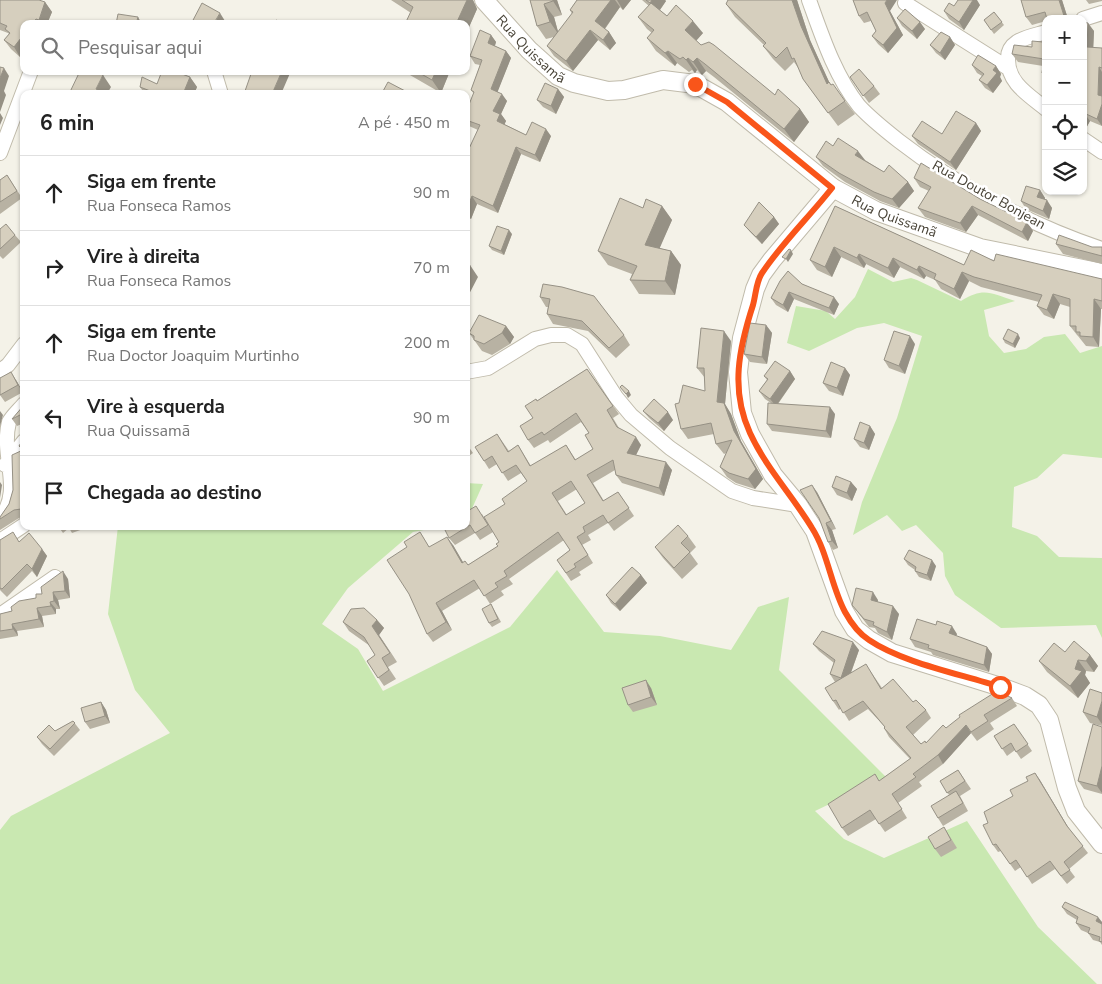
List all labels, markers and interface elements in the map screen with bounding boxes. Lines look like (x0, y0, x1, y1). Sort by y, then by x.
street label: Rua Quissamã (492, 11, 568, 88)
map controls (1042, 15, 1087, 195)
button: + (1042, 15, 1087, 60)
search box (20, 20, 470, 75)
icon: search (38, 34, 66, 62)
text: Pesquisar aqui (78, 35, 202, 61)
button: − (1042, 60, 1087, 105)
route end (684, 73, 707, 96)
button: locate (1042, 105, 1087, 150)
text: 6 min (40, 109, 94, 137)
text: A pé · 450 m (358, 112, 450, 134)
button: layers (1042, 150, 1087, 195)
street label: Rua Doutor Bonjean (929, 156, 1049, 234)
text: Siga em frente (87, 169, 216, 195)
icon: ahead (40, 179, 68, 207)
text: 90 m (413, 182, 450, 204)
street label: Rua Quissamã (848, 190, 940, 241)
text: Rua Fonseca Ramos (87, 195, 231, 217)
text: Vire à direita (87, 244, 200, 270)
icon: right (40, 254, 68, 282)
text: 70 m (413, 257, 450, 279)
text: Rua Fonseca Ramos (87, 270, 231, 292)
text: Siga em frente (87, 319, 216, 345)
icon: ahead (40, 329, 68, 357)
text: 200 m (403, 332, 450, 354)
text: Rua Doctor Joaquim Murtinho (87, 345, 299, 367)
text: Vire à esquerda (87, 394, 225, 420)
icon: left (40, 404, 68, 432)
text: 90 m (413, 407, 450, 429)
text: Rua Quissamã (87, 420, 190, 442)
icon: arrive (40, 479, 68, 507)
text: Chegada ao destino (87, 480, 262, 506)
route start (989, 676, 1012, 699)

